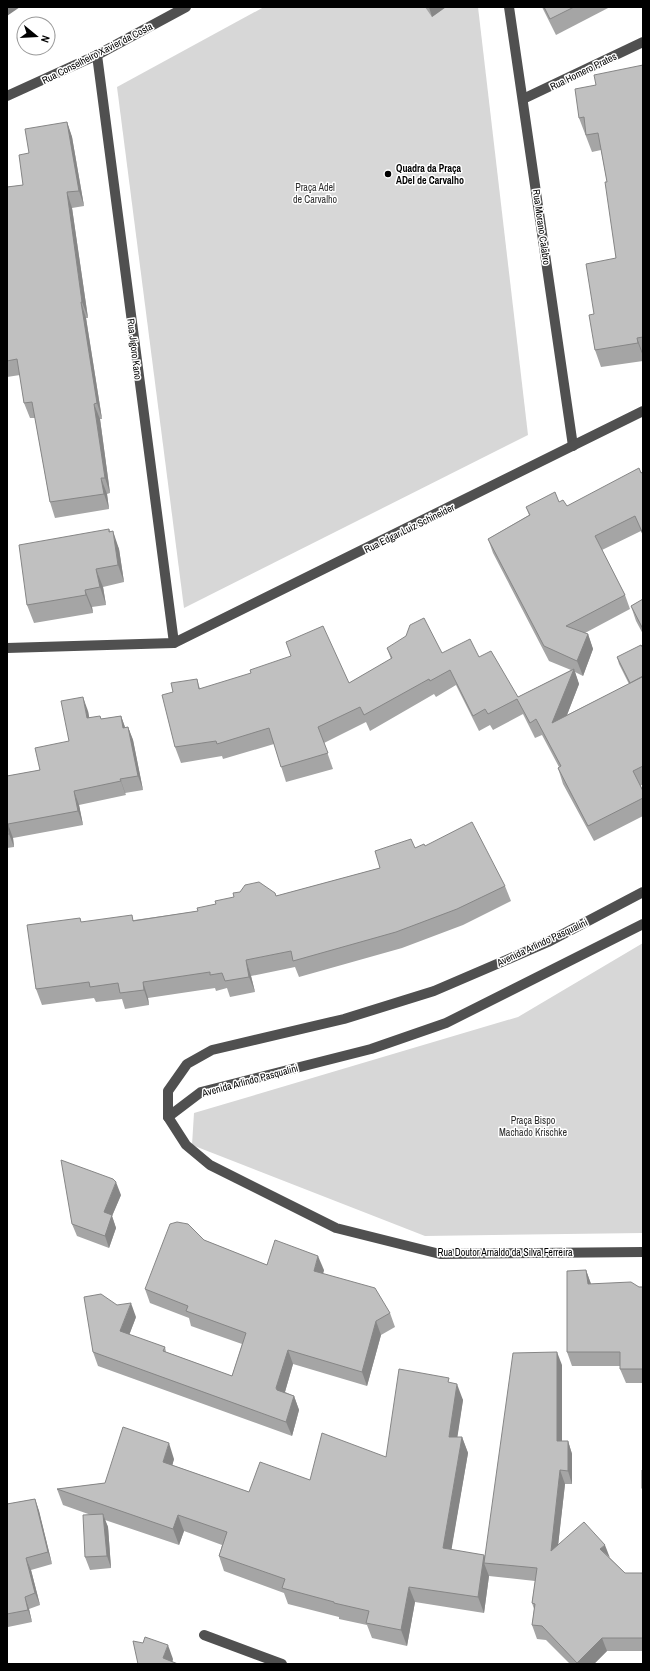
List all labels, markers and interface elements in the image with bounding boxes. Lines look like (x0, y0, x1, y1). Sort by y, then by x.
north arrow (16, 16, 56, 56)
street label: Rua Conselheiro Xavier da Costa (40, 20, 155, 87)
text: N (38, 34, 53, 44)
street label: Rua Homero Prates (548, 50, 619, 93)
place label: Quadra da Praça ADel de Carvalho (396, 162, 464, 187)
marker: Quadra da Praça ADel de Carvalho (383, 169, 393, 179)
park label: Praça Adel de Carvalho (293, 181, 338, 206)
street label: Rua Morano Calabro (530, 188, 553, 266)
street label: Rua Jigoro Kano (124, 318, 145, 381)
street label: Rua Edgar Luiz Schineider (362, 501, 457, 556)
street label: Avenida Arlindo Pasqualini (494, 916, 590, 970)
street label: Avenida Arlindo Pasqualini (200, 1061, 300, 1100)
park label: Praça Bispo Machado Krischke (499, 1114, 567, 1139)
street label: Rua Doutor Arnaldo da Silva Ferreira (438, 1246, 573, 1259)

